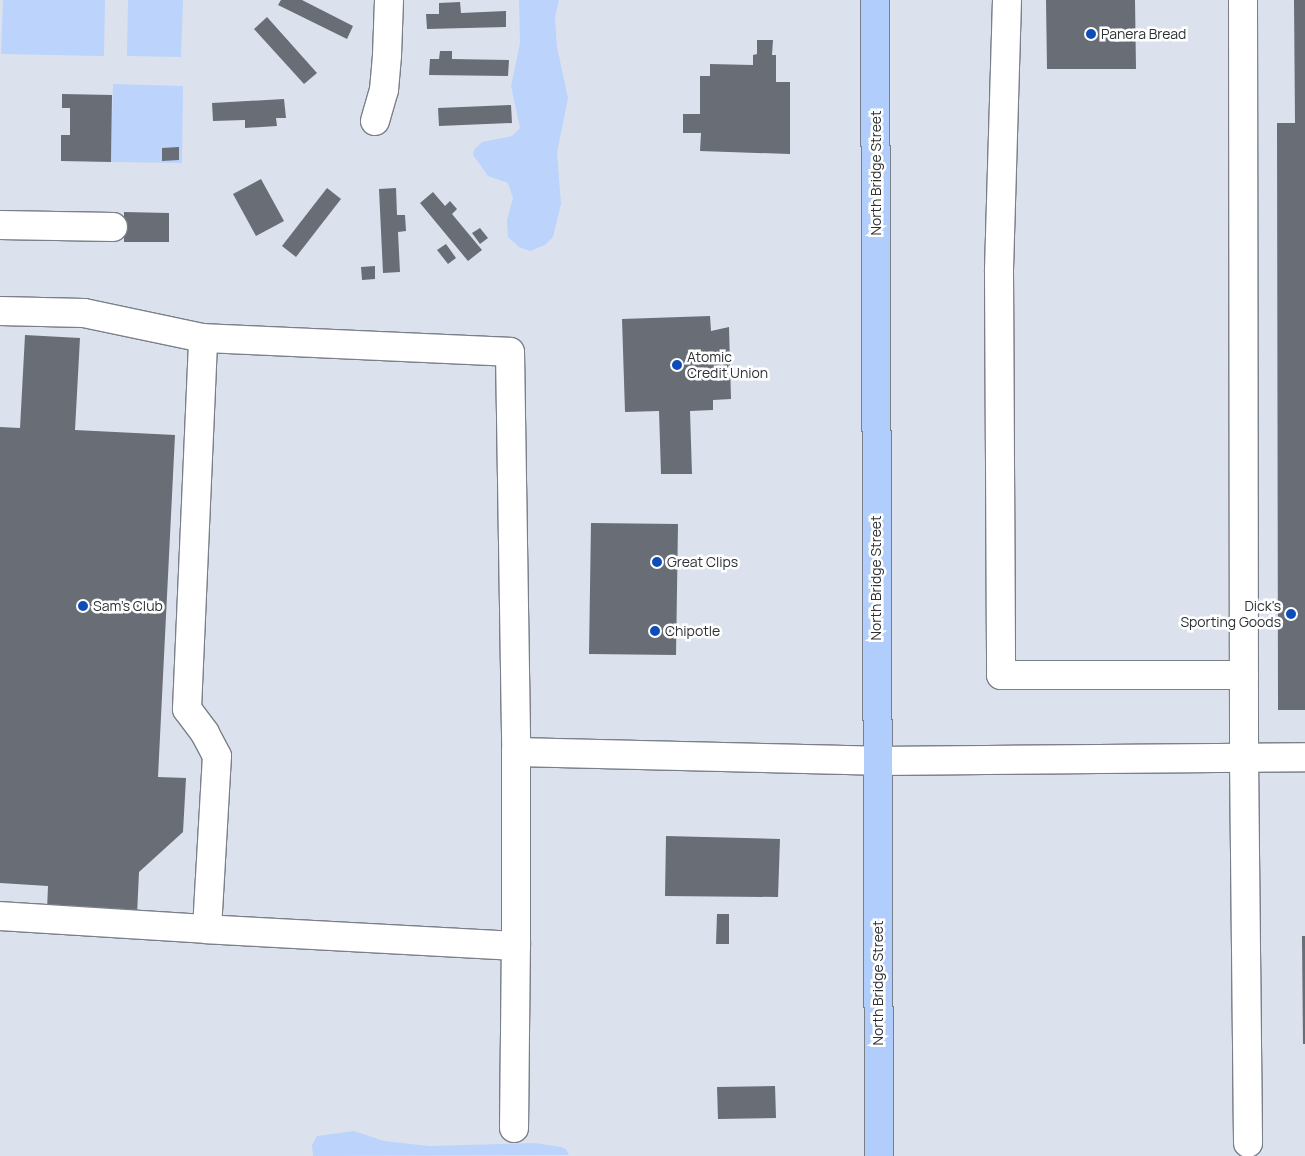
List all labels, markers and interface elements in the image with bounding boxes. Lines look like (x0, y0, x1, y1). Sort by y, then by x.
place label: Panera Bread (1101, 26, 1186, 42)
marker: Panera Bread (1085, 28, 1097, 40)
street label: North Bridge Street (868, 110, 884, 236)
place label: Atomic Credit Union (687, 349, 768, 382)
marker: Atomic Credit Union (671, 359, 683, 371)
street label: North Bridge Street (868, 515, 884, 641)
place label: Great Clips (667, 554, 738, 570)
marker: Great Clips (651, 556, 663, 568)
place label: Sam's Club (93, 598, 163, 614)
place label: Dick's Sporting Goods (1180, 598, 1281, 630)
marker: Sam's Club (77, 600, 89, 612)
marker: Dick's Sporting Goods (1285, 608, 1297, 620)
place label: Chipotle (665, 623, 720, 639)
marker: Chipotle (649, 625, 661, 637)
street label: North Bridge Street (870, 920, 886, 1046)

